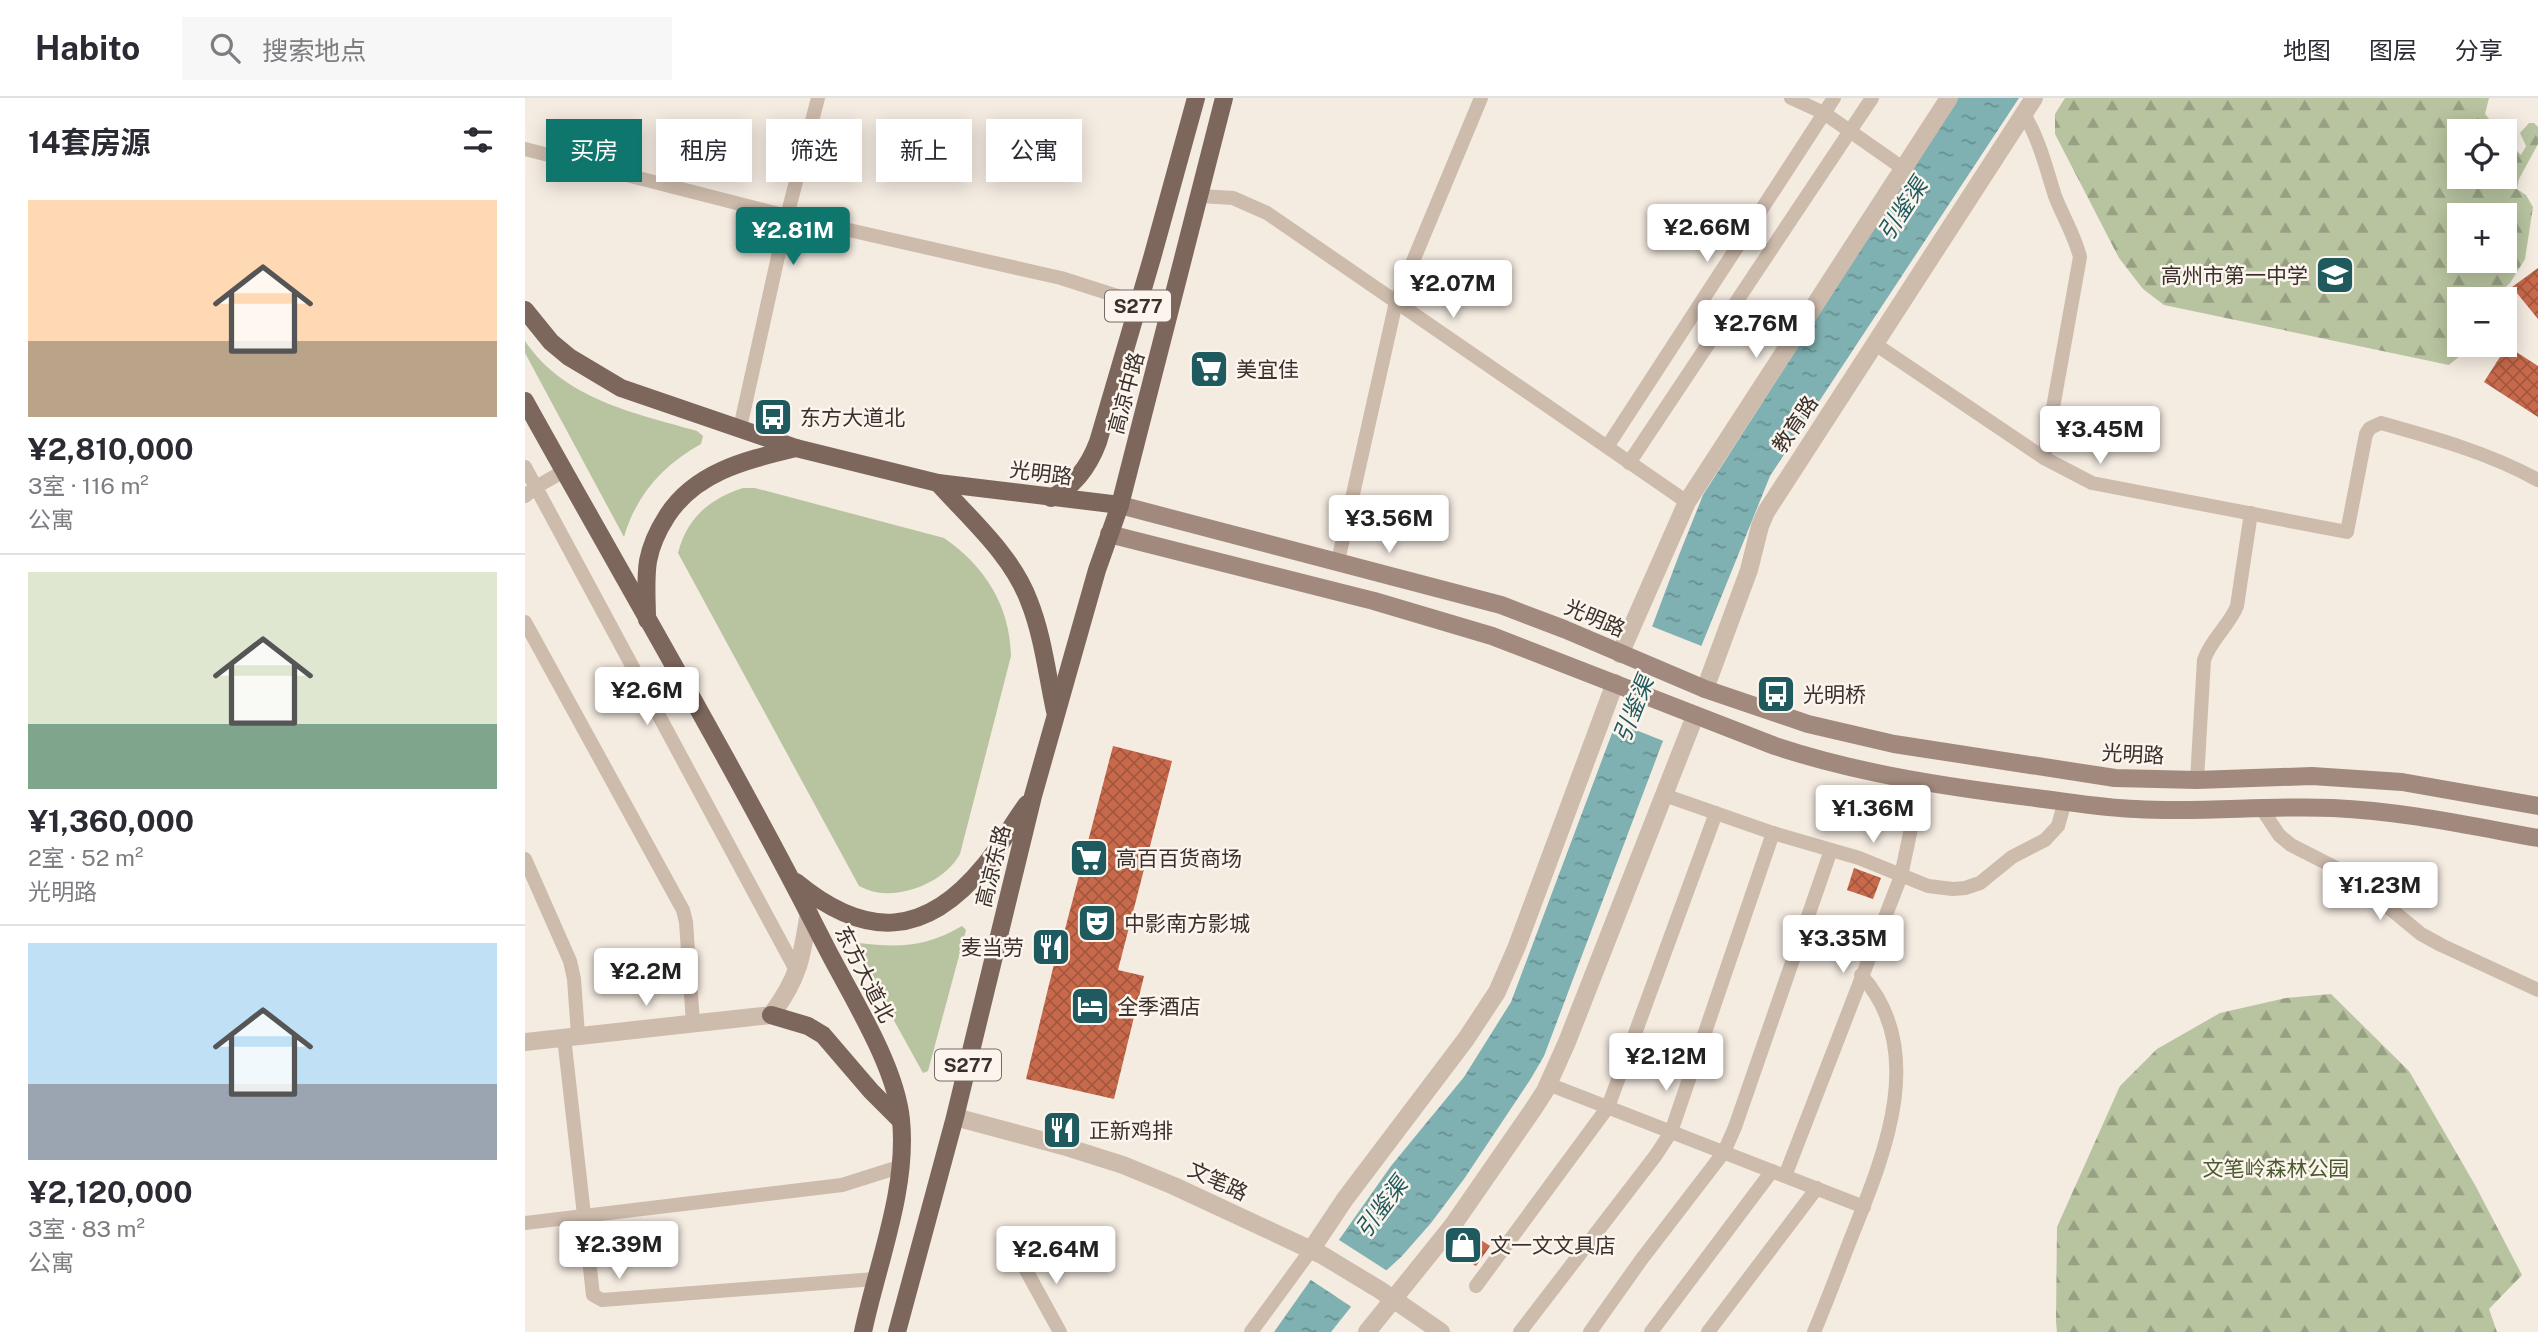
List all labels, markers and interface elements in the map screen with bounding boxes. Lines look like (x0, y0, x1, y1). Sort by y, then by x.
search box (182, 17, 672, 80)
text: Habito (35, 29, 140, 67)
icon: search (206, 29, 244, 67)
text: 搜索地点 (262, 35, 366, 66)
text: 地图 (2283, 36, 2331, 64)
text: 图层 (2369, 36, 2417, 64)
text: 分享 (2455, 36, 2503, 64)
chip: 买房 (546, 119, 642, 182)
chip: 租房 (656, 119, 752, 182)
chip: 筛选 (766, 119, 862, 182)
chip: 新上 (876, 119, 972, 182)
chip: 公寓 (986, 119, 1082, 182)
map controls (2447, 119, 2517, 357)
button: locate (2447, 119, 2517, 189)
icon: filters (459, 121, 497, 159)
text: 14套房源 (28, 124, 151, 160)
water label: 引鉴渠 (1872, 170, 1934, 245)
button: + (2447, 203, 2517, 273)
pin: ¥2.66M (1650, 204, 1764, 264)
pin: ¥2.81M (736, 208, 850, 267)
text: ¥2.66M (1663, 213, 1751, 240)
text: ¥2.81M (752, 216, 834, 243)
icon: home (200, 246, 326, 372)
school or university icon: 高州市第一中学 (2314, 254, 2356, 296)
pin: ¥2.07M (1396, 260, 1510, 320)
place label: 高州市第一中学 (2161, 263, 2308, 288)
text: ¥2.07M (1410, 269, 1496, 296)
button: − (2447, 287, 2517, 357)
road number: S277 (1105, 290, 1171, 322)
pin: ¥2.76M (1699, 300, 1813, 360)
text: ¥2.76M (1714, 309, 1798, 336)
supermarket icon: 美宜佳 (1188, 348, 1230, 390)
street label: 高凉中路 (1103, 349, 1149, 437)
place label: 美宜佳 (1236, 357, 1299, 382)
street label: 教育路 (1767, 391, 1823, 457)
bus stop icon: 东方大道北 (752, 396, 794, 438)
place label: 东方大道北 (800, 405, 905, 430)
pin: ¥3.45M (2043, 406, 2157, 466)
text: ¥3.45M (2056, 415, 2144, 442)
text: ¥2,810,000 (28, 431, 194, 467)
street label: 光明路 (1008, 457, 1074, 489)
text: 3室 · 116 m² (28, 472, 149, 499)
pin: ¥3.56M (1332, 496, 1446, 555)
text: ¥3.56M (1345, 504, 1433, 531)
text: 公寓 (28, 506, 74, 533)
street label: 光明路 (1561, 594, 1629, 642)
icon: home (200, 618, 326, 744)
pin: ¥2.6M (598, 668, 696, 727)
water label: 引鉴渠 (1608, 669, 1660, 746)
bus stop icon: 光明桥 (1755, 673, 1797, 715)
text: ¥2.6M (611, 676, 683, 703)
place label: 光明桥 (1803, 682, 1866, 707)
street label: 光明路 (2101, 740, 2165, 768)
pin: ¥1.36M (1816, 786, 1930, 845)
text: ¥1.36M (1832, 794, 1914, 821)
text: ¥1,360,000 (28, 803, 194, 839)
street label: 高凉东路 (971, 822, 1015, 910)
supermarket icon: 高百百货商场 (1068, 837, 1110, 879)
text: 2室 · 52 m² (28, 844, 143, 871)
place label: 高百百货商场 (1116, 846, 1242, 871)
pin: ¥1.23M (2323, 862, 2437, 922)
text: ¥1.23M (2339, 871, 2421, 898)
text: 光明路 (28, 878, 97, 905)
theatre icon: 中影南方影城 (1076, 902, 1118, 944)
place label: 中影南方影城 (1124, 911, 1250, 936)
pin: ¥3.35M (1786, 916, 1900, 975)
street label: 东方大道北 (830, 922, 900, 1026)
text: ¥3.35M (1799, 924, 1887, 951)
restaurant icon: 麦当劳 (1030, 926, 1072, 968)
place label: 麦当劳 (961, 935, 1024, 960)
pin: ¥2.2M (597, 948, 695, 1008)
text: ¥2.2M (610, 957, 682, 984)
hotel icon: 全季酒店 (1069, 985, 1111, 1027)
icon: home (200, 989, 326, 1115)
place label: 全季酒店 (1117, 994, 1201, 1019)
pin: ¥2.12M (1609, 1034, 1723, 1093)
text: ¥2.12M (1625, 1042, 1707, 1069)
road number: S277 (935, 1049, 1001, 1080)
restaurant icon: 正新鸡排 (1041, 1109, 1083, 1151)
place label: 正新鸡排 (1089, 1118, 1173, 1143)
street label: 文笔路 (1184, 1156, 1252, 1206)
park label: 文笔岭森林公园 (2203, 1156, 2350, 1181)
water label: 引鉴渠 (1349, 1169, 1414, 1243)
text: ¥2,120,000 (28, 1174, 192, 1210)
text: 3室 · 83 m² (28, 1215, 145, 1242)
pin: ¥2.39M (562, 1222, 676, 1281)
shop icon: 文一文文具店 (1442, 1224, 1484, 1266)
pin: ¥2.64M (999, 1226, 1113, 1286)
text: ¥2.39M (575, 1230, 663, 1257)
place label: 文一文文具店 (1490, 1233, 1616, 1258)
text: ¥2.64M (1012, 1235, 1100, 1262)
text: 公寓 (28, 1249, 74, 1276)

